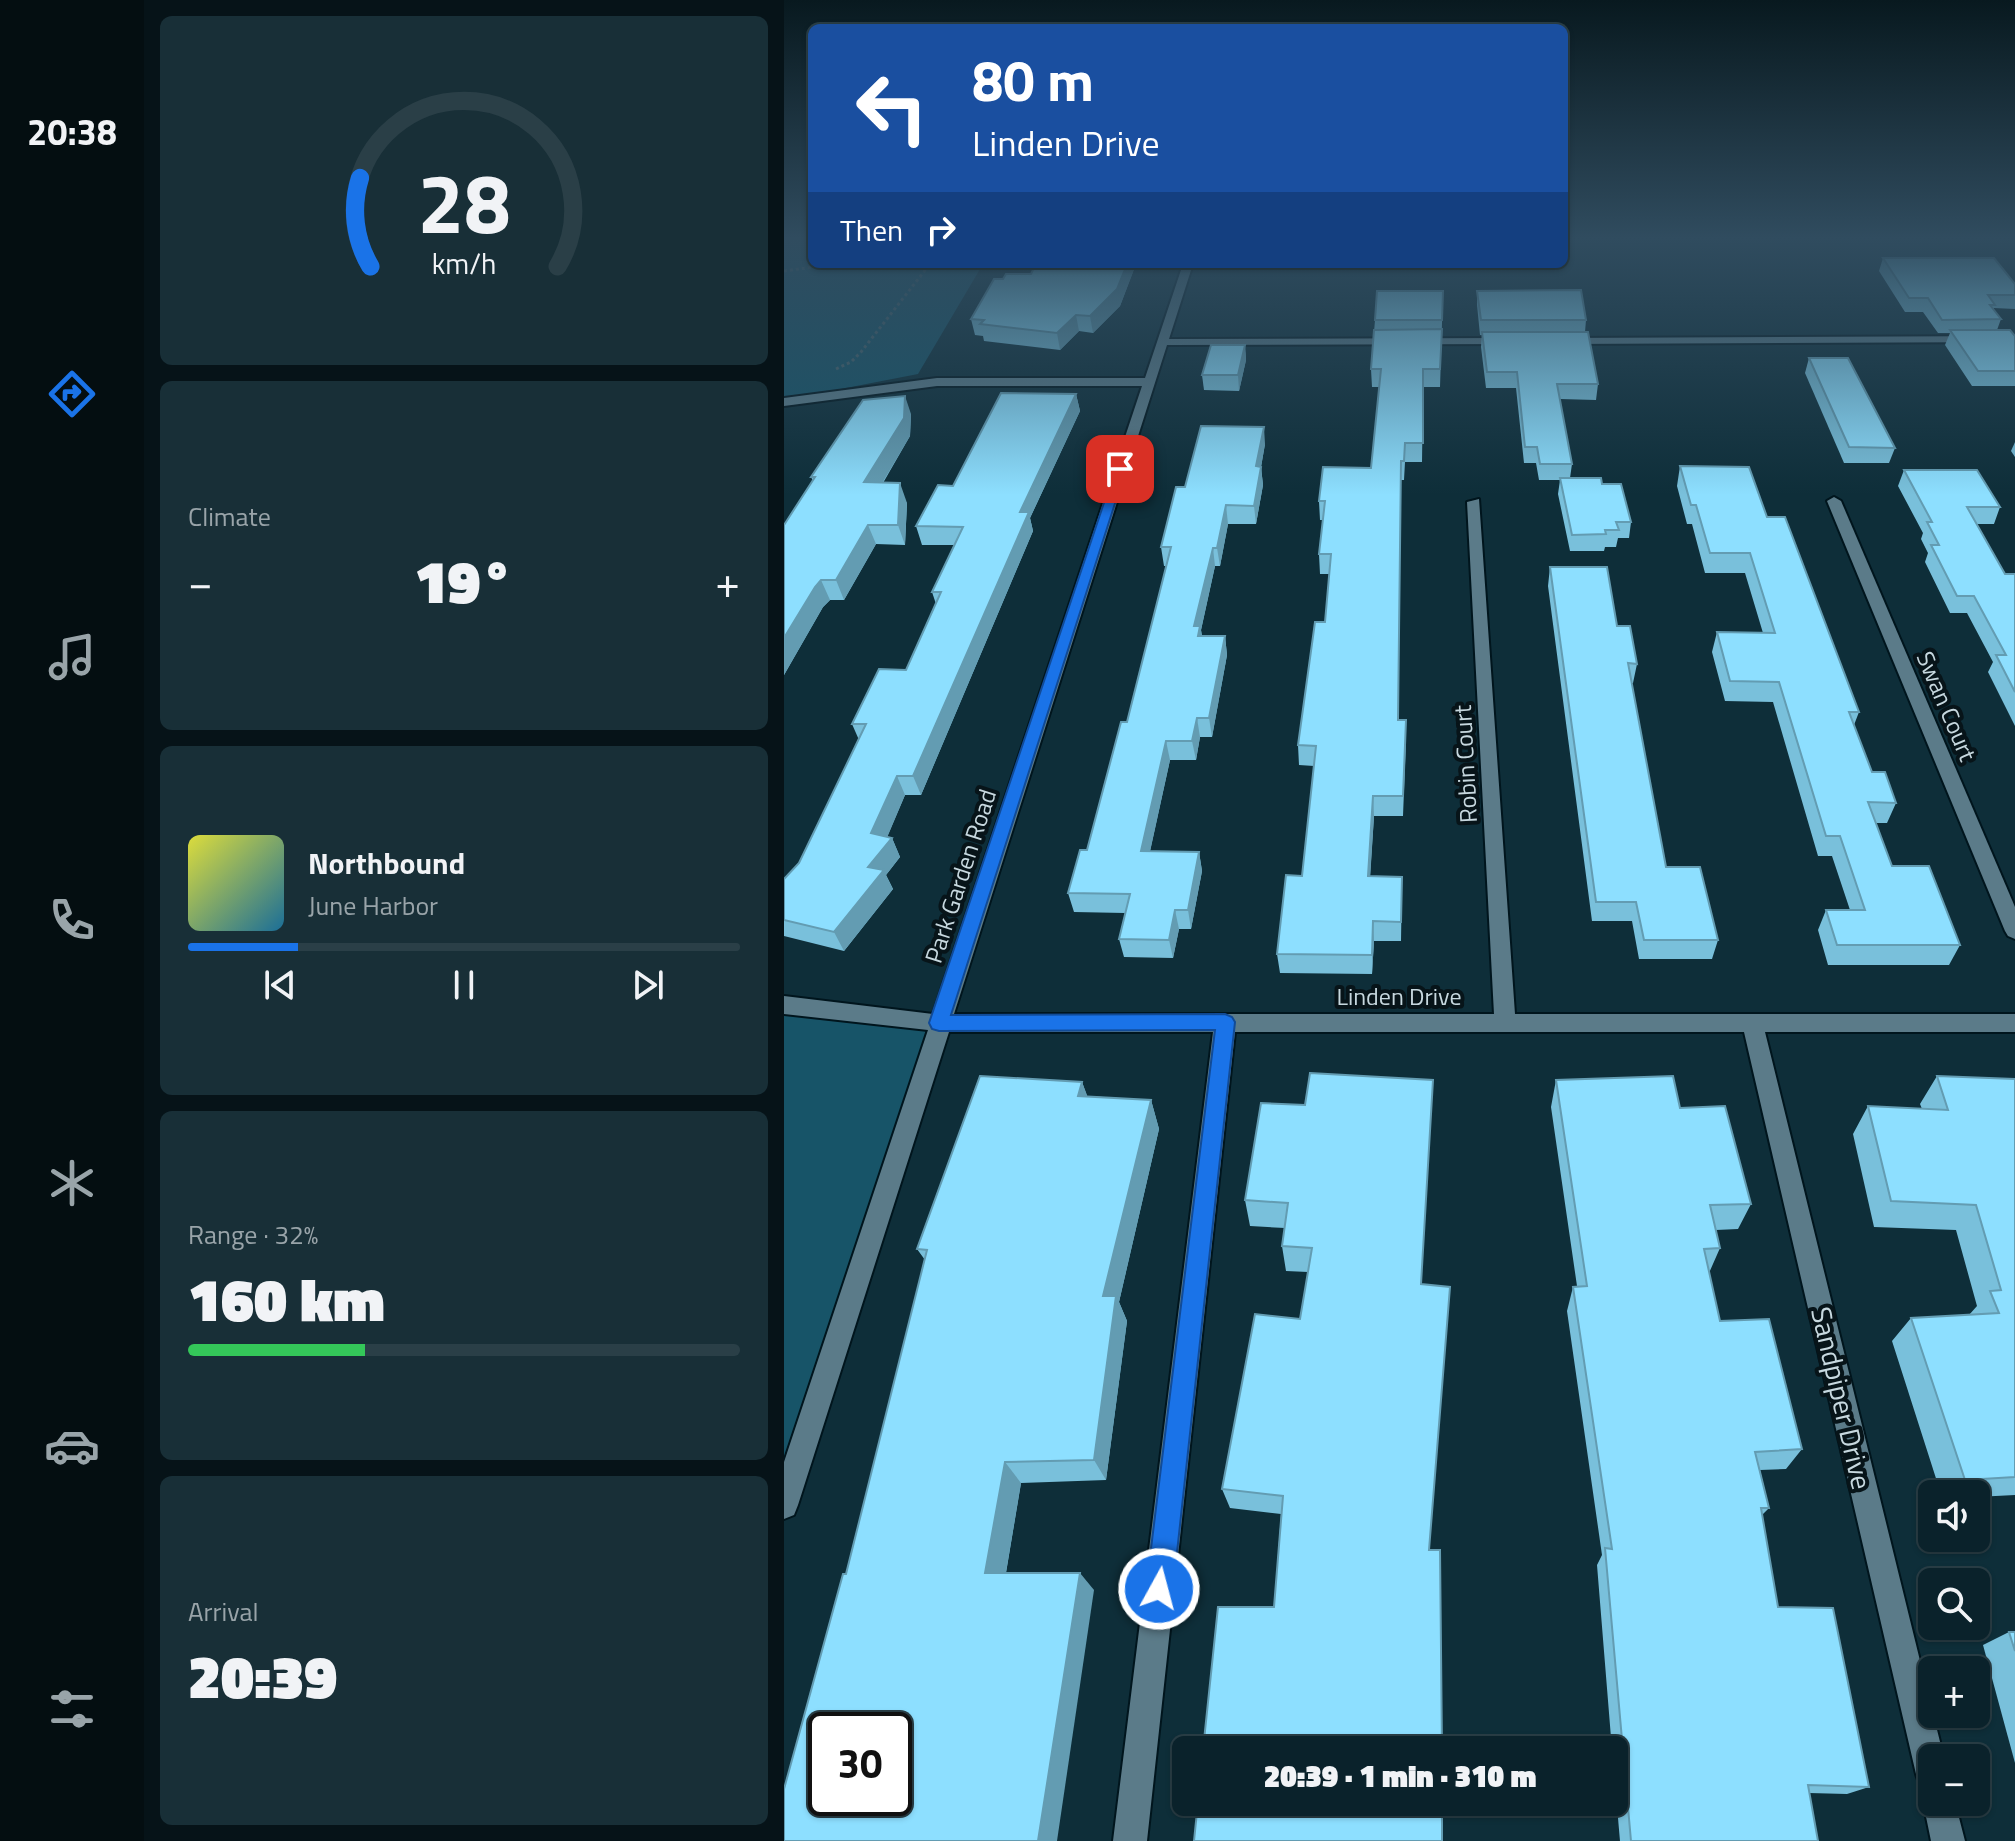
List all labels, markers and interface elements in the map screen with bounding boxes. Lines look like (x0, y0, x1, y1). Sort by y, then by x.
text: 80 m (972, 38, 1094, 123)
icon: left (840, 56, 944, 160)
text: 20:38 (27, 104, 117, 159)
text: Linden Drive (972, 115, 1160, 170)
text: 28 (417, 138, 511, 264)
text: Then (840, 207, 903, 253)
icon: right (919, 208, 963, 252)
text: km/h (432, 242, 496, 285)
icon: directions (44, 366, 100, 422)
pin (1086, 435, 1154, 503)
icon: arrive (1098, 447, 1142, 491)
text: Climate (188, 497, 271, 536)
text: 19° (415, 535, 514, 626)
text: − (188, 548, 213, 615)
text: + (715, 548, 740, 615)
icon: music (44, 629, 100, 685)
street label: Swan Court (1908, 646, 1986, 767)
street label: Robin Court (1444, 703, 1486, 824)
street label: Park Garden Road (915, 784, 1005, 968)
text: Northbound (308, 840, 465, 886)
text: June Harbor (308, 886, 438, 925)
icon: phone (44, 892, 100, 948)
icon: previous (258, 963, 302, 1007)
icon: pause (442, 963, 486, 1007)
icon: next (626, 963, 670, 1007)
street label: Linden Drive (1336, 978, 1462, 1014)
icon: climate (44, 1155, 100, 1211)
text: Range · 32% (188, 1215, 318, 1254)
text: 160 km (188, 1253, 385, 1344)
street label: Sandpiper Drive (1800, 1303, 1884, 1493)
icon: car (44, 1418, 100, 1474)
map controls (1918, 1480, 1990, 1816)
button: sound (1918, 1480, 1990, 1552)
position arrow (1117, 1547, 1201, 1631)
button: search (1918, 1568, 1990, 1640)
text: Arrival (188, 1592, 259, 1631)
text: 20:39 (188, 1630, 337, 1721)
button: + (1918, 1656, 1990, 1728)
icon: filters (44, 1681, 100, 1737)
speed limit sign: 30 (808, 1712, 912, 1816)
button: − (1918, 1744, 1990, 1816)
text: 20:39 · 1 min · 310 m (1264, 1753, 1536, 1799)

